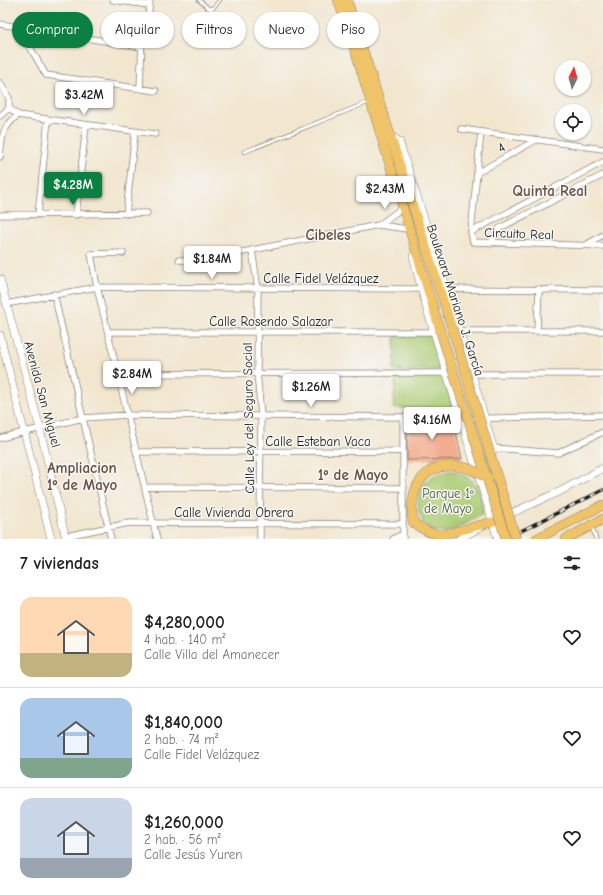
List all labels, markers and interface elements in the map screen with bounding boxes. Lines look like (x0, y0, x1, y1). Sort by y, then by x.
chip: Comprar (12, 12, 93, 48)
chip: Alquilar (101, 12, 174, 48)
chip: Filtros (182, 12, 246, 48)
chip: Nuevo (254, 12, 319, 48)
chip: Piso (327, 12, 379, 48)
north arrow (555, 60, 591, 96)
map controls (555, 60, 591, 140)
pin: $3.42M (51, 82, 117, 116)
text: $3.42M (64, 87, 104, 102)
button: locate (555, 104, 591, 140)
street label: 4 (495, 139, 508, 156)
pin: $4.28M (40, 172, 106, 206)
pin: $2.43M (352, 176, 418, 210)
text: $4.28M (53, 177, 93, 192)
text: $2.43M (365, 181, 405, 196)
district label: Quinta Real (513, 182, 587, 200)
street label: Boulevard Mariano J. García (424, 222, 487, 378)
street label: Circuito Real (484, 225, 554, 242)
district label: Cibeles (305, 226, 351, 244)
pin: $1.84M (179, 246, 245, 280)
text: $1.84M (193, 251, 231, 266)
street label: Calle Fidel Velázquez (263, 271, 379, 286)
street label: Calle Rosendo Salazar (209, 314, 334, 329)
street label: Avenida San Miguel (21, 339, 64, 449)
street label: Calle Ley del Seguro Social (240, 342, 257, 494)
pin: $2.84M (99, 361, 165, 395)
text: $2.84M (112, 366, 152, 381)
pin: $1.26M (278, 374, 344, 408)
text: $1.26M (291, 379, 331, 394)
pin: $4.16M (399, 407, 465, 441)
text: $4.16M (413, 412, 451, 427)
street label: Calle Esteban Vaca (265, 434, 371, 449)
district label: Ampliacion 1º de Mayo (47, 459, 117, 494)
district label: 1º de Mayo (318, 466, 388, 484)
park label: Parque 1º de Mayo (422, 486, 474, 516)
street label: Calle Vivienda Obrera (174, 505, 294, 520)
icon: filters (561, 552, 583, 574)
text: 7 viviendas (20, 554, 99, 573)
icon: home (52, 613, 100, 661)
text: $4,280,000 (144, 613, 225, 632)
icon: heart (561, 626, 583, 648)
text: 4 hab. · 140 m² (144, 632, 226, 647)
text: Calle Villa del Amanecer (144, 647, 279, 662)
text: $1,840,000 (144, 713, 223, 732)
icon: home (52, 714, 100, 762)
icon: heart (561, 727, 583, 749)
text: 2 hab. · 74 m² (144, 732, 218, 747)
text: Calle Fidel Velázquez (144, 747, 259, 762)
text: $1,260,000 (144, 813, 224, 832)
icon: home (52, 814, 100, 862)
icon: heart (561, 827, 583, 849)
text: 2 hab. · 56 m² (144, 832, 221, 847)
text: Calle Jesús Yuren (144, 847, 242, 862)

